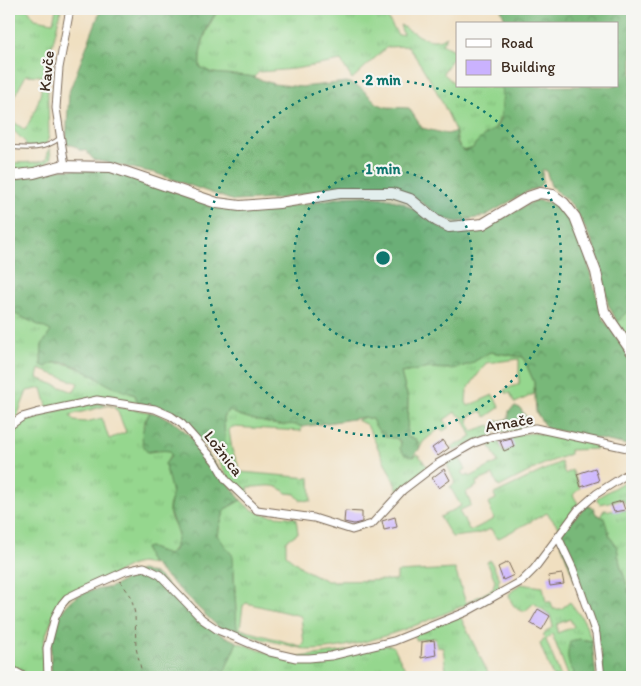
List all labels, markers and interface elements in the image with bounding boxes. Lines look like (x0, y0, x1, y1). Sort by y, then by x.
legend (456, 22, 618, 88)
text: Road (501, 34, 534, 52)
street label: Kavče (35, 50, 58, 92)
text: Building (501, 58, 555, 76)
text: 2 min (365, 71, 402, 89)
text: 1 min (366, 160, 401, 178)
centre of rings (374, 249, 392, 267)
street label: Arnače (484, 409, 535, 436)
street label: Ložnica (200, 427, 248, 480)

